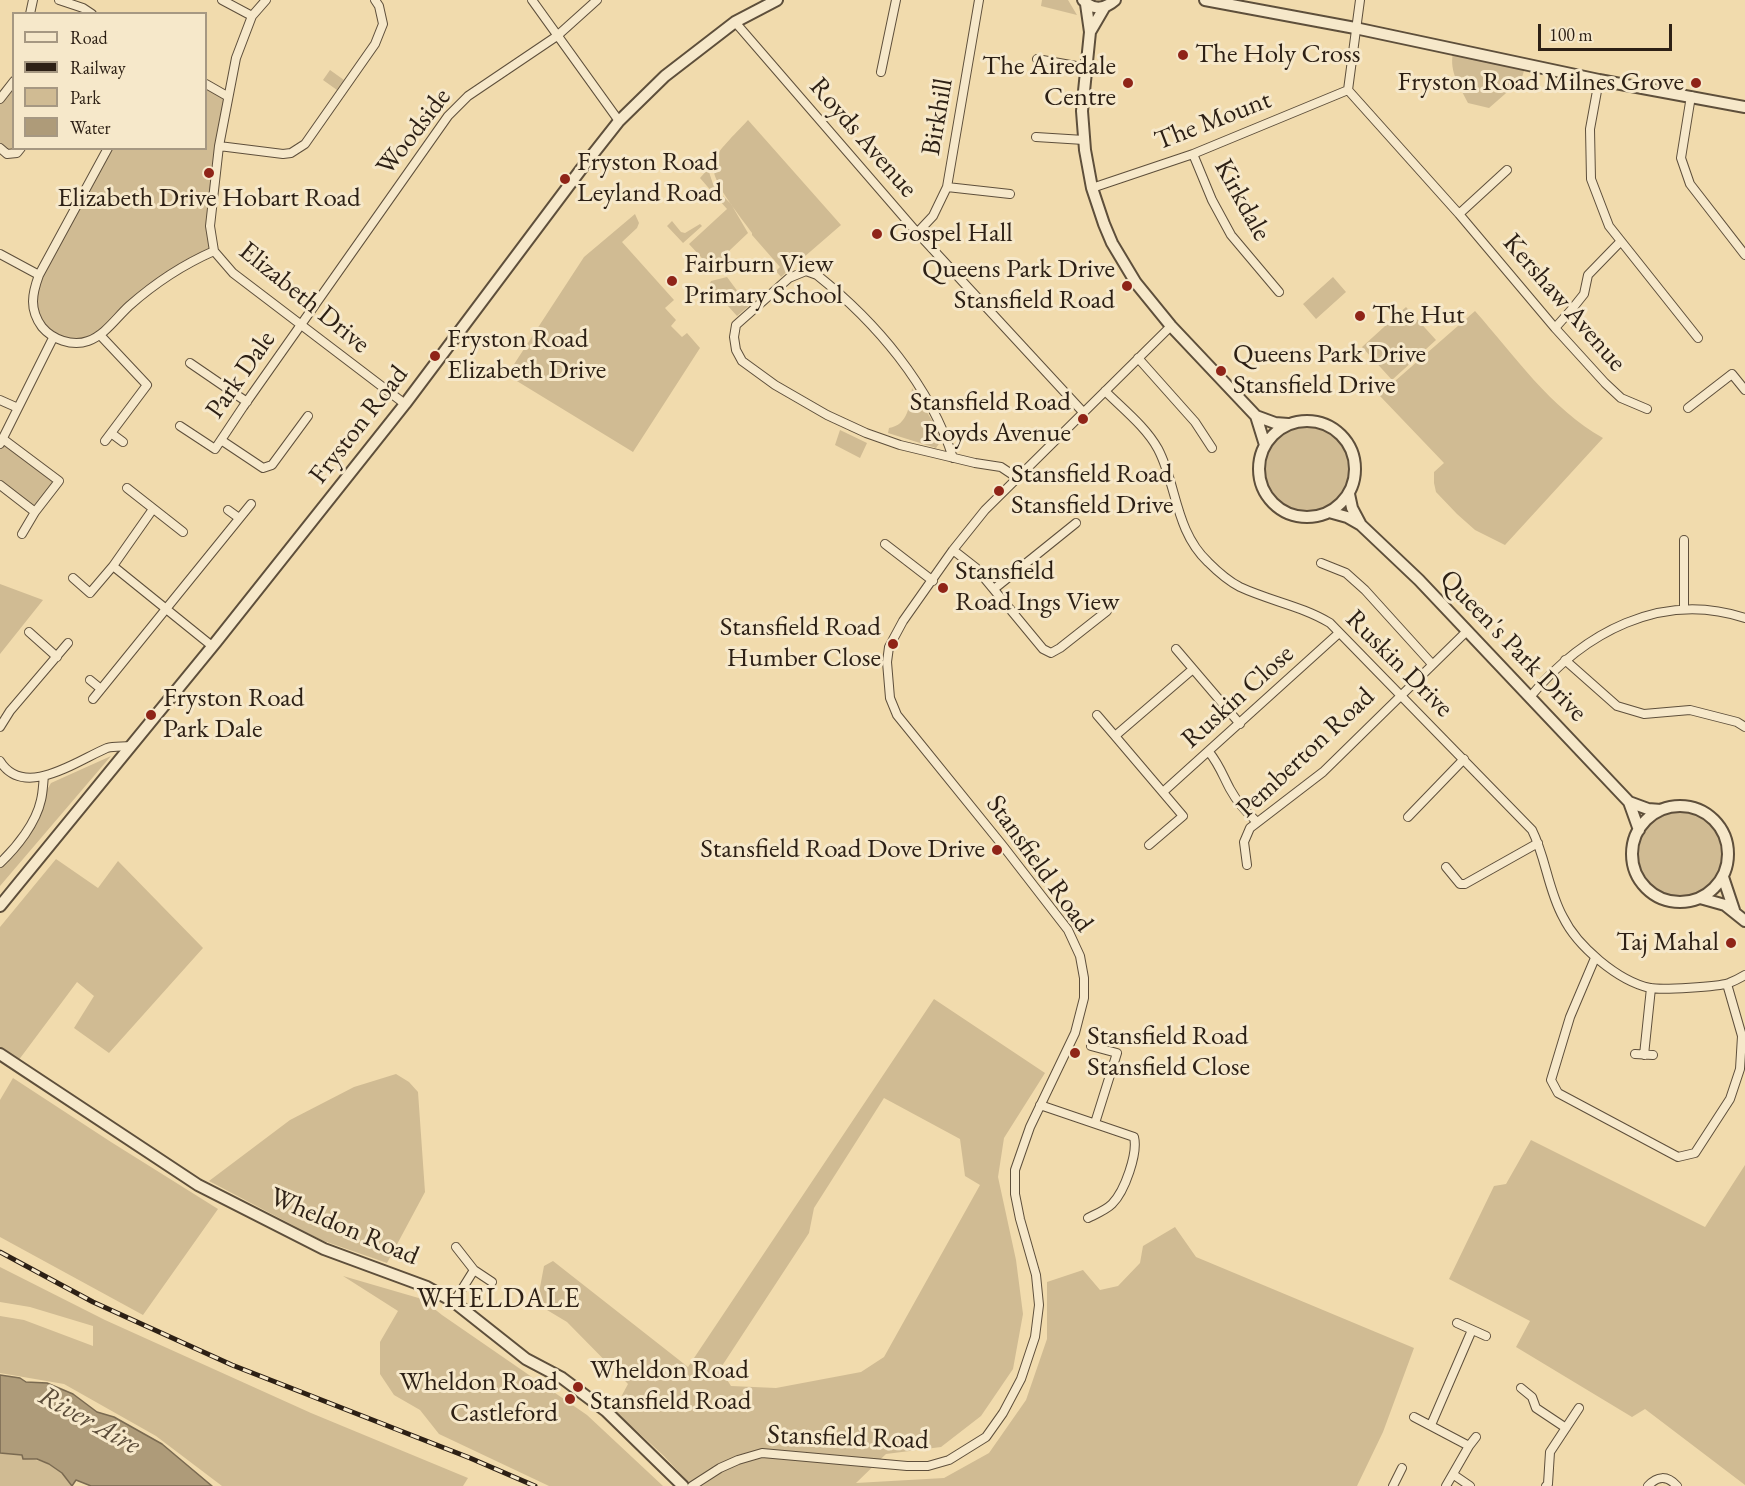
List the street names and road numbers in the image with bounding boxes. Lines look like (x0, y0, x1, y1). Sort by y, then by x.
street label: Royds Avenue (802, 71, 924, 205)
street label: Birkhill (915, 76, 961, 158)
street label: Woodside (370, 82, 458, 182)
street label: The Mount (1150, 84, 1276, 158)
street label: Kirkdale (1206, 154, 1278, 246)
street label: Kershaw Avenue (1495, 227, 1633, 379)
street label: Elizabeth Drive (232, 235, 376, 361)
street label: Park Dale (199, 325, 283, 425)
street label: Fryston Road (303, 359, 415, 491)
street label: Queen's Park Drive (1432, 563, 1594, 729)
street label: Ruskin Drive (1338, 603, 1460, 725)
street label: Ruskin Close (1175, 638, 1301, 756)
street label: Pemberton Road (1230, 681, 1382, 825)
street label: Stansfield Road (978, 789, 1100, 939)
street label: Wheldon Road (265, 1181, 423, 1273)
street label: Stansfield Road (767, 1419, 929, 1457)

